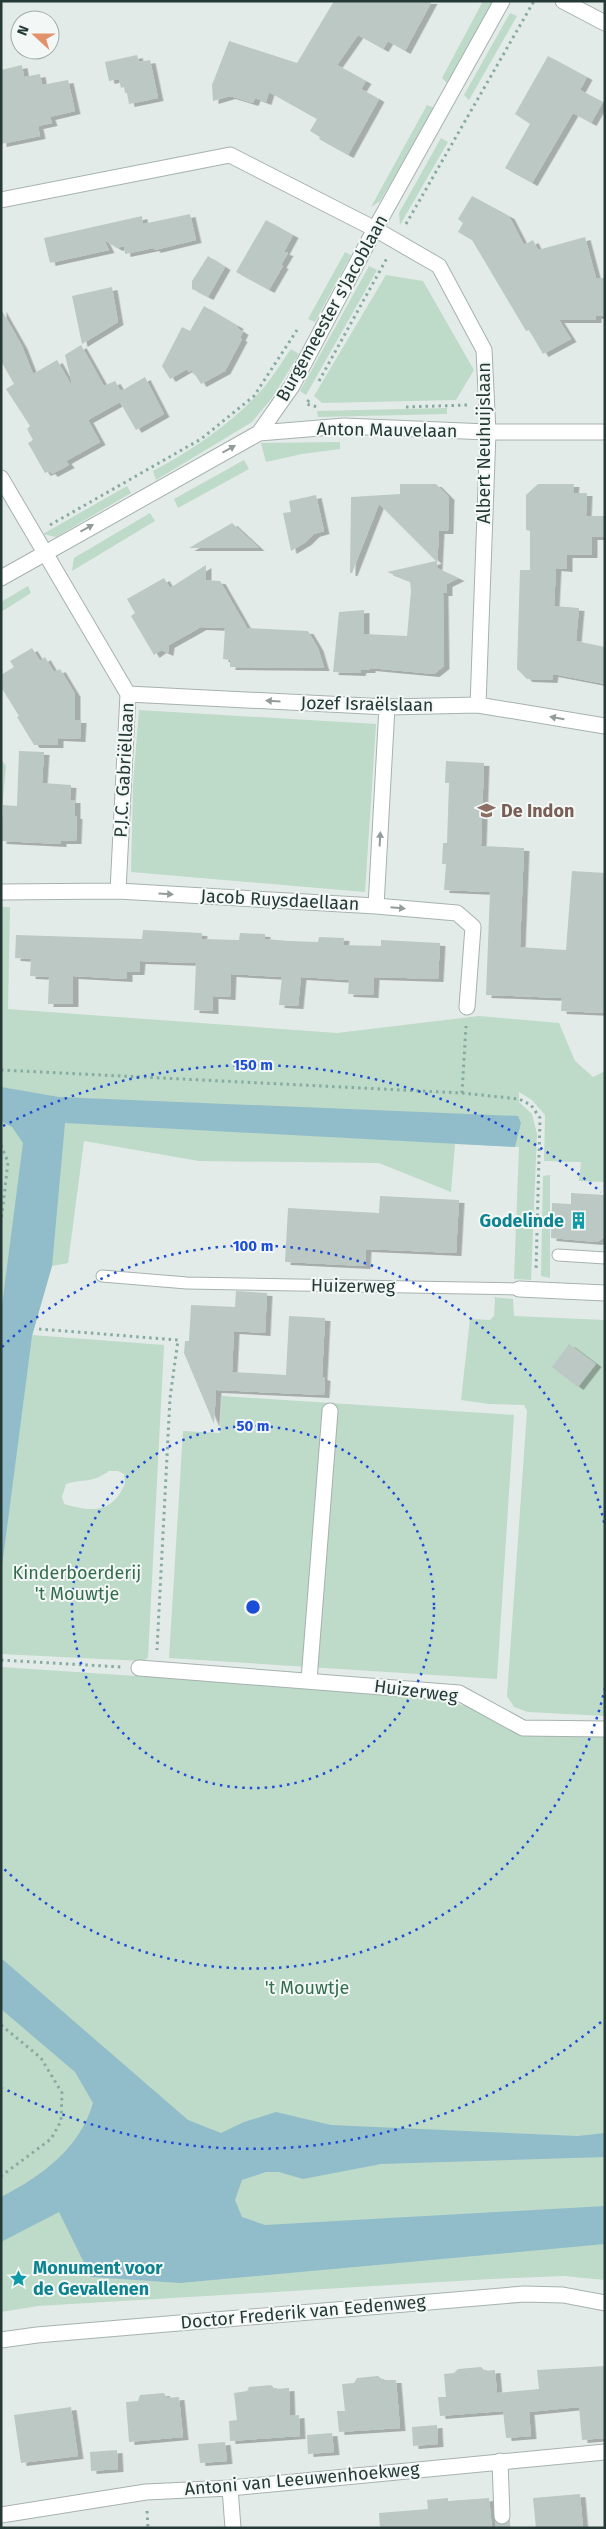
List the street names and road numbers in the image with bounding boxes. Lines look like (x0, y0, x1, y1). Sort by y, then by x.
street label: Burgemeester s'Jacoblaan (272, 211, 392, 405)
street label: Albert Neuhuijslaan (473, 362, 495, 524)
street label: Anton Mauvelaan (316, 418, 458, 442)
street label: Jozef Israëlslaan (300, 692, 434, 716)
street label: P.J.C. Gabriëllaan (109, 702, 139, 838)
street label: Jacob Ruysdaellaan (200, 885, 360, 915)
street label: Huizerweg (311, 1274, 396, 1298)
street label: Huizerweg (373, 1675, 460, 1707)
street label: Doctor Frederik van Eedenweg (179, 2290, 427, 2334)
street label: Antoni van Leeuwenhoekweg (184, 2458, 421, 2500)

